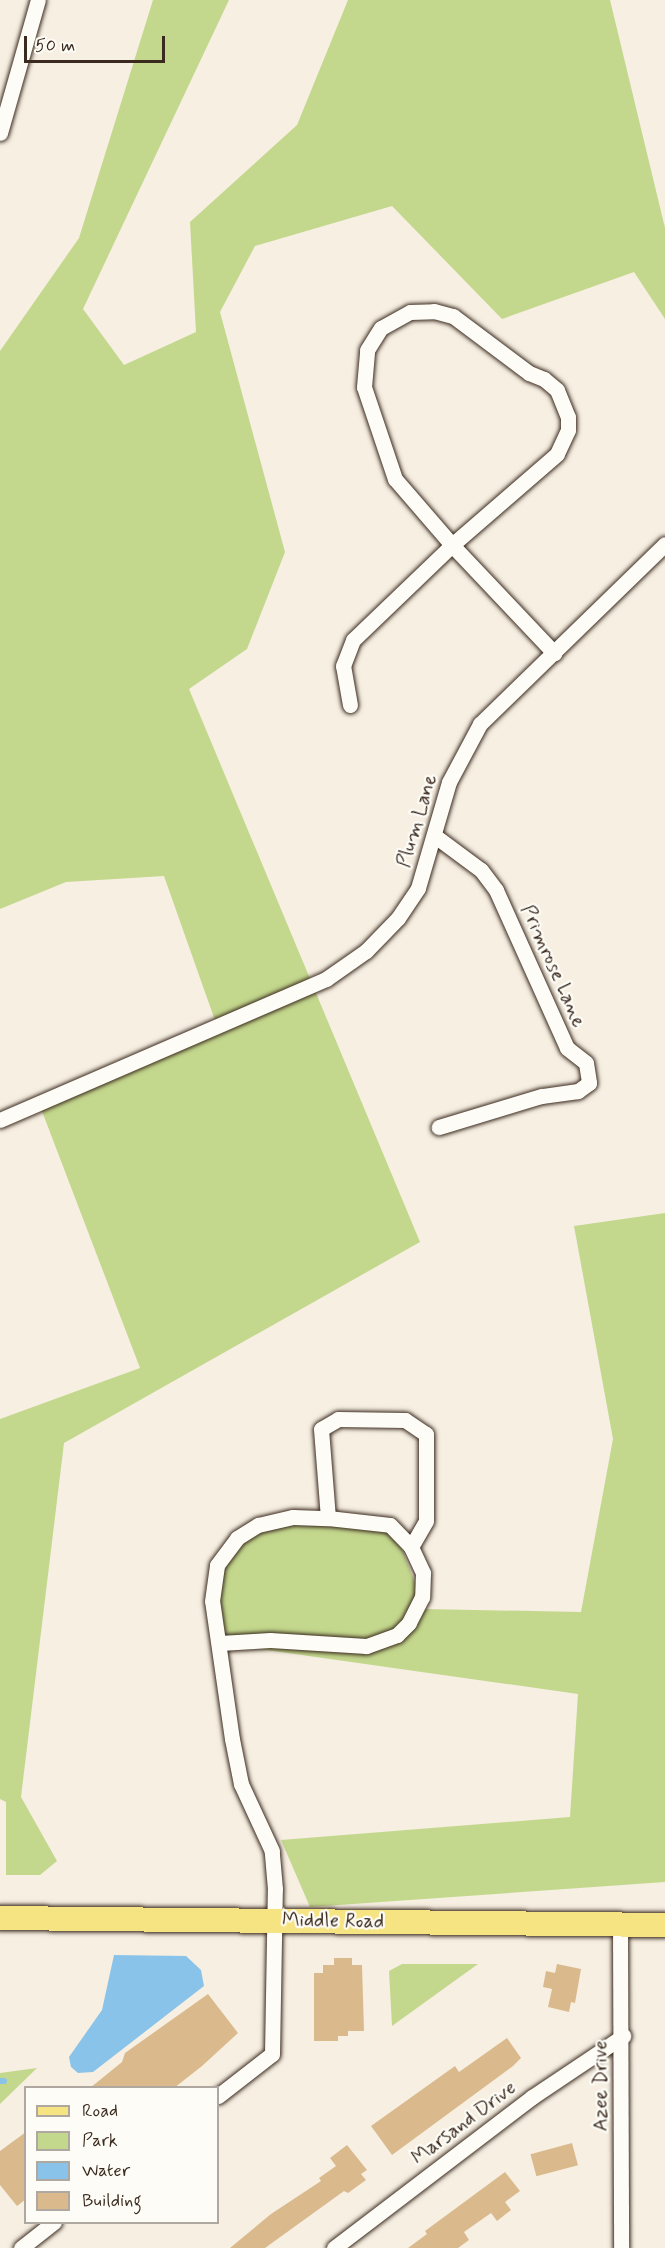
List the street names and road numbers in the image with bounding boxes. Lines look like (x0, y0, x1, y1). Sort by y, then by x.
street label: Plum Lane (391, 772, 443, 870)
street label: Primrose Lane (516, 902, 590, 1030)
street label: Middle Road (282, 1908, 384, 1934)
street label: Azee Drive (589, 2041, 613, 2131)
street label: Marsand Drive (408, 2076, 520, 2170)

